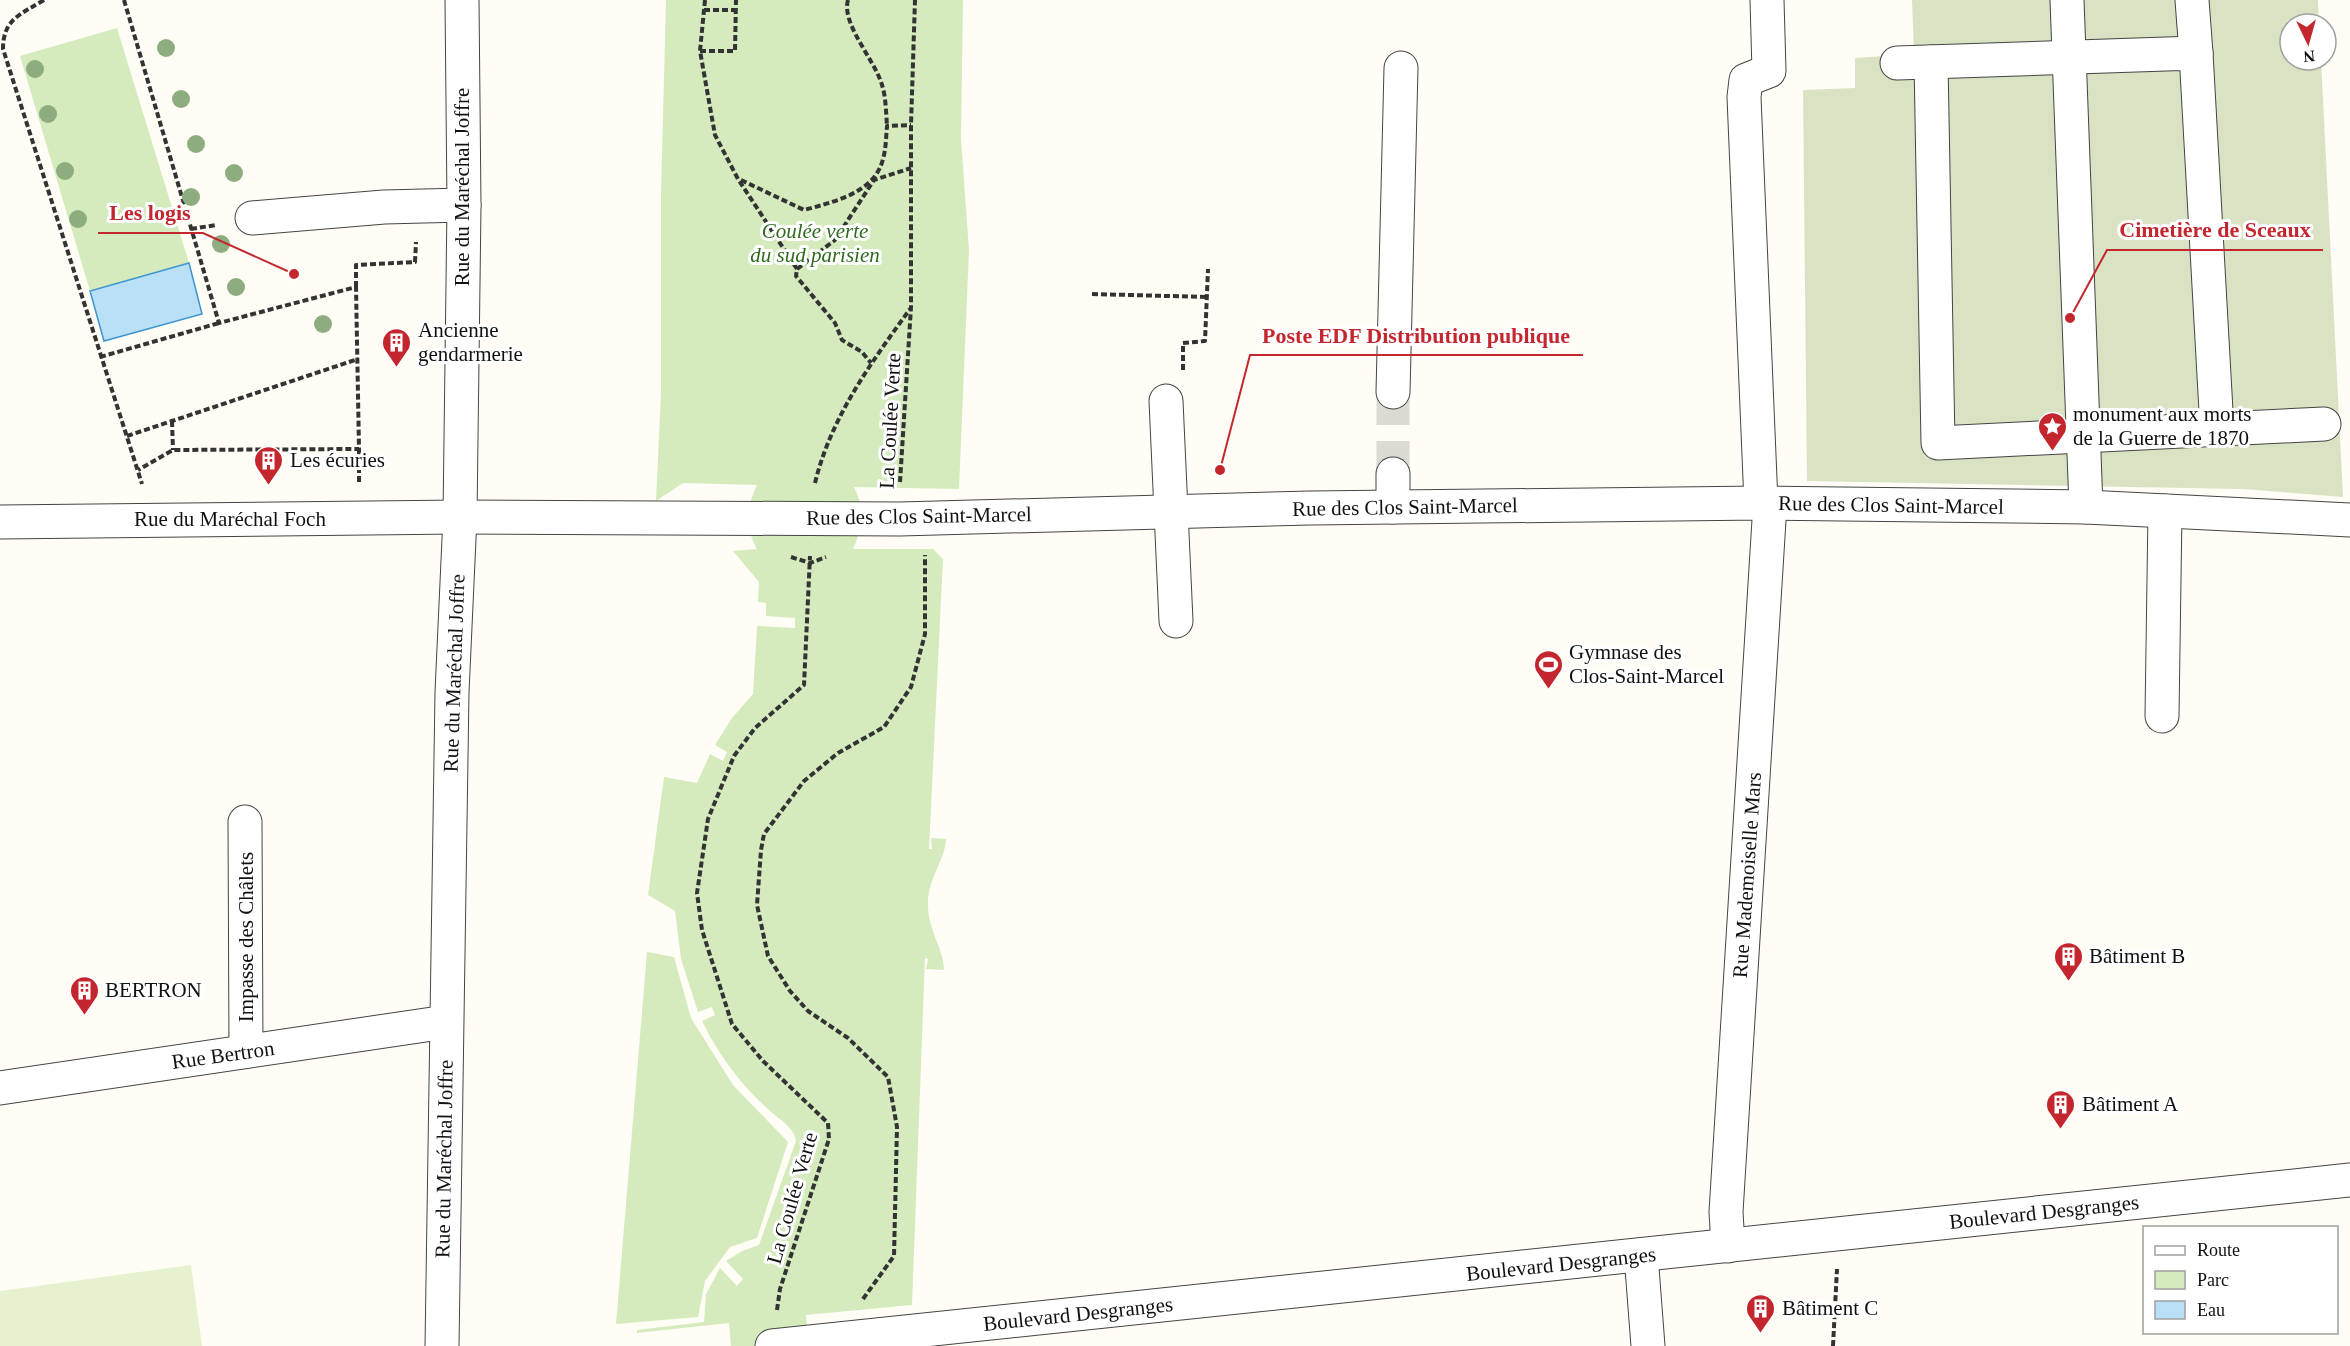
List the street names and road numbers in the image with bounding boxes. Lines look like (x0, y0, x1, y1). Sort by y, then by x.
street label: Rue du Maréchal Joffre (450, 88, 474, 286)
street label: La Coulée Verte (874, 352, 906, 490)
street label: Rue des Clos Saint-Marcel (1778, 491, 2004, 519)
street label: Rue des Clos Saint-Marcel (1292, 493, 1518, 521)
street label: Rue des Clos Saint-Marcel (806, 502, 1032, 530)
street label: Rue du Maréchal Foch (134, 507, 326, 531)
street label: Rue du Maréchal Joffre (439, 573, 469, 773)
street label: Rue Mademoiselle Mars (1728, 771, 1766, 979)
street label: Impasse des Châlets (234, 852, 258, 1022)
street label: Rue Bertron (170, 1036, 276, 1074)
street label: Rue du Maréchal Joffre (430, 1060, 458, 1258)
street label: La Coulée Verte (762, 1129, 822, 1267)
street label: Boulevard Desgranges (1948, 1190, 2140, 1234)
street label: Boulevard Desgranges (1465, 1242, 1657, 1286)
street label: Boulevard Desgranges (982, 1292, 1174, 1336)

